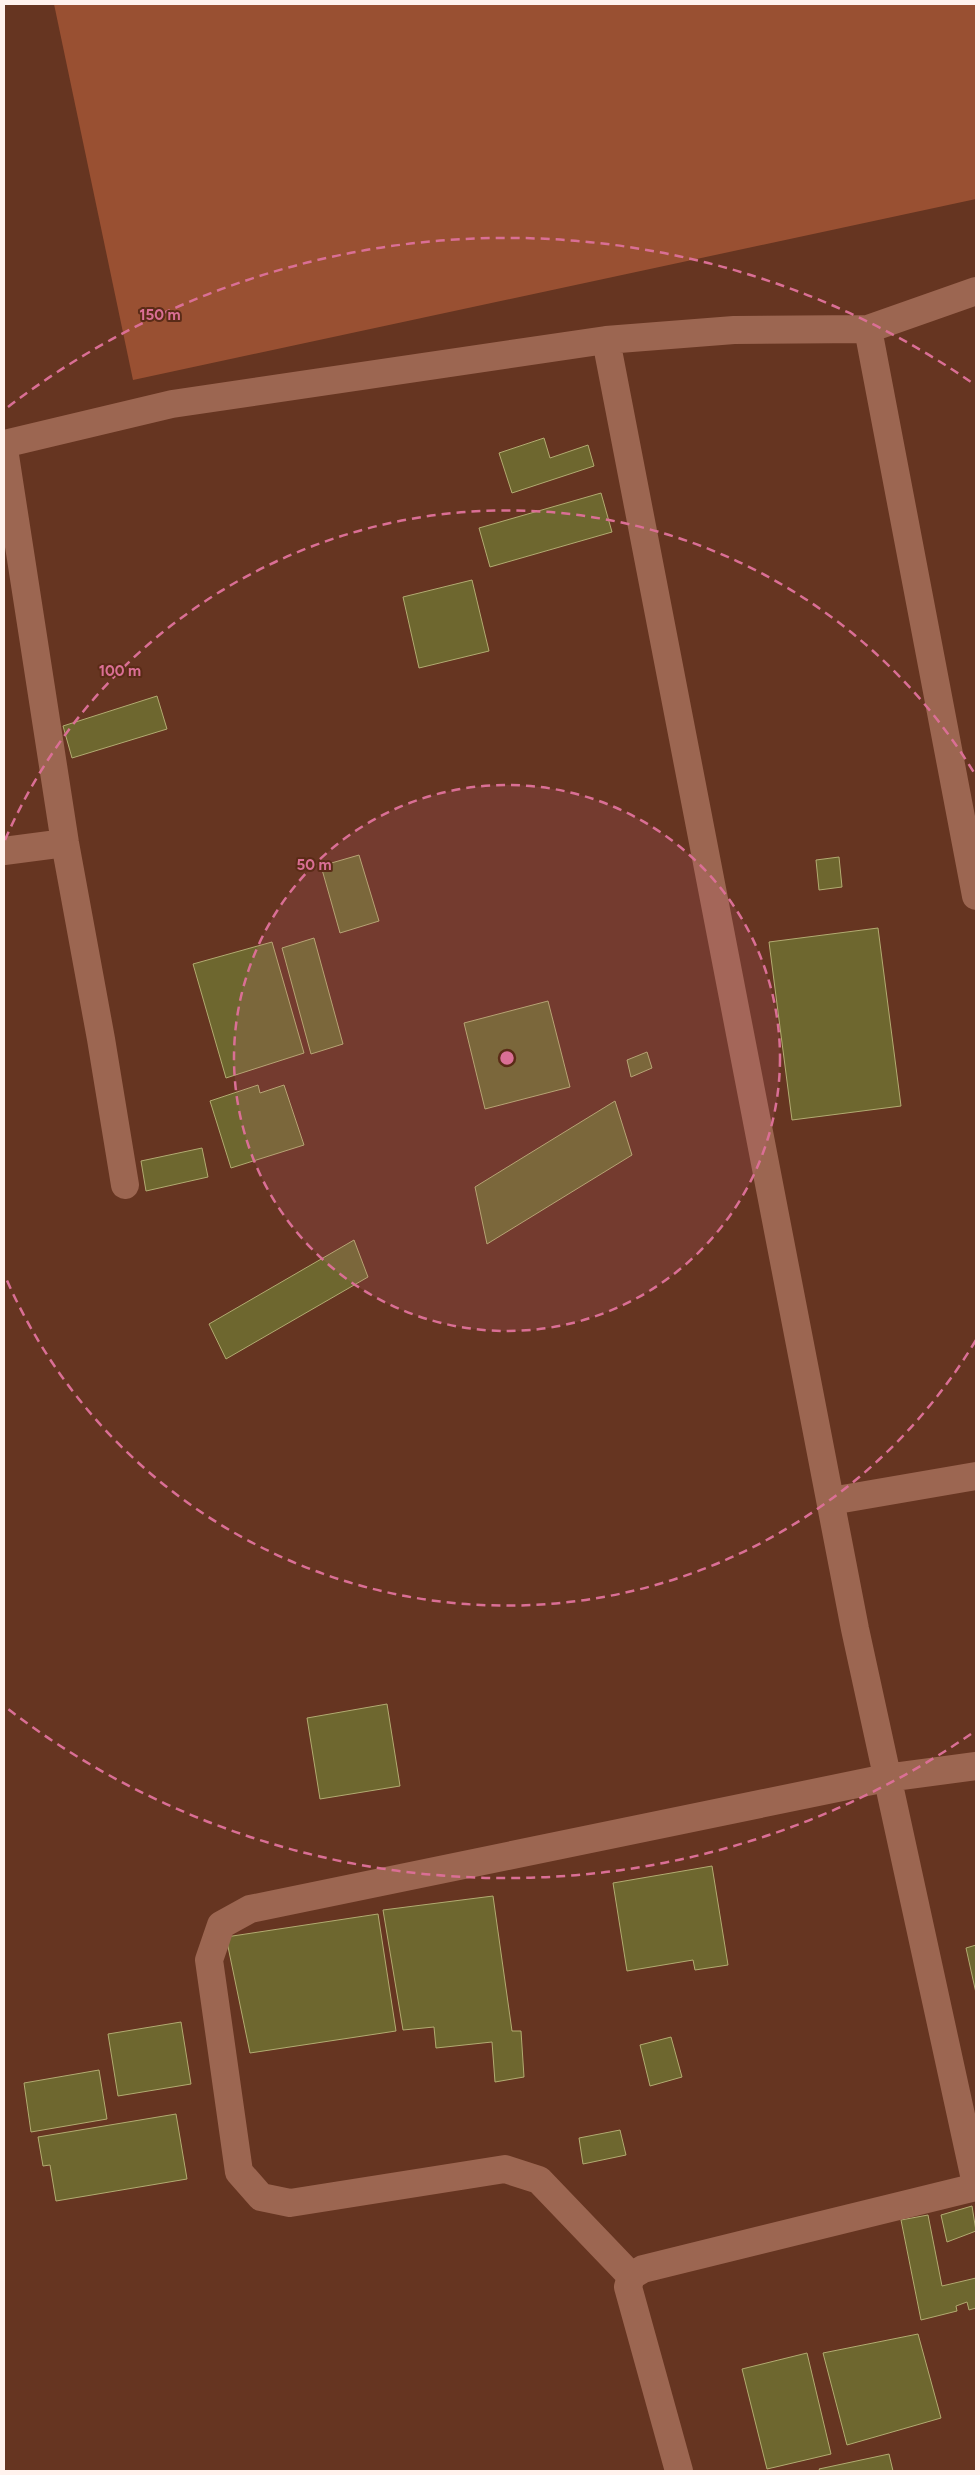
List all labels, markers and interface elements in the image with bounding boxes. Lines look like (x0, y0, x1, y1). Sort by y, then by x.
text: 150 m (139, 306, 181, 324)
text: 100 m (99, 662, 141, 680)
text: 50 m (296, 856, 332, 874)
centre of rings (498, 1049, 516, 1067)

